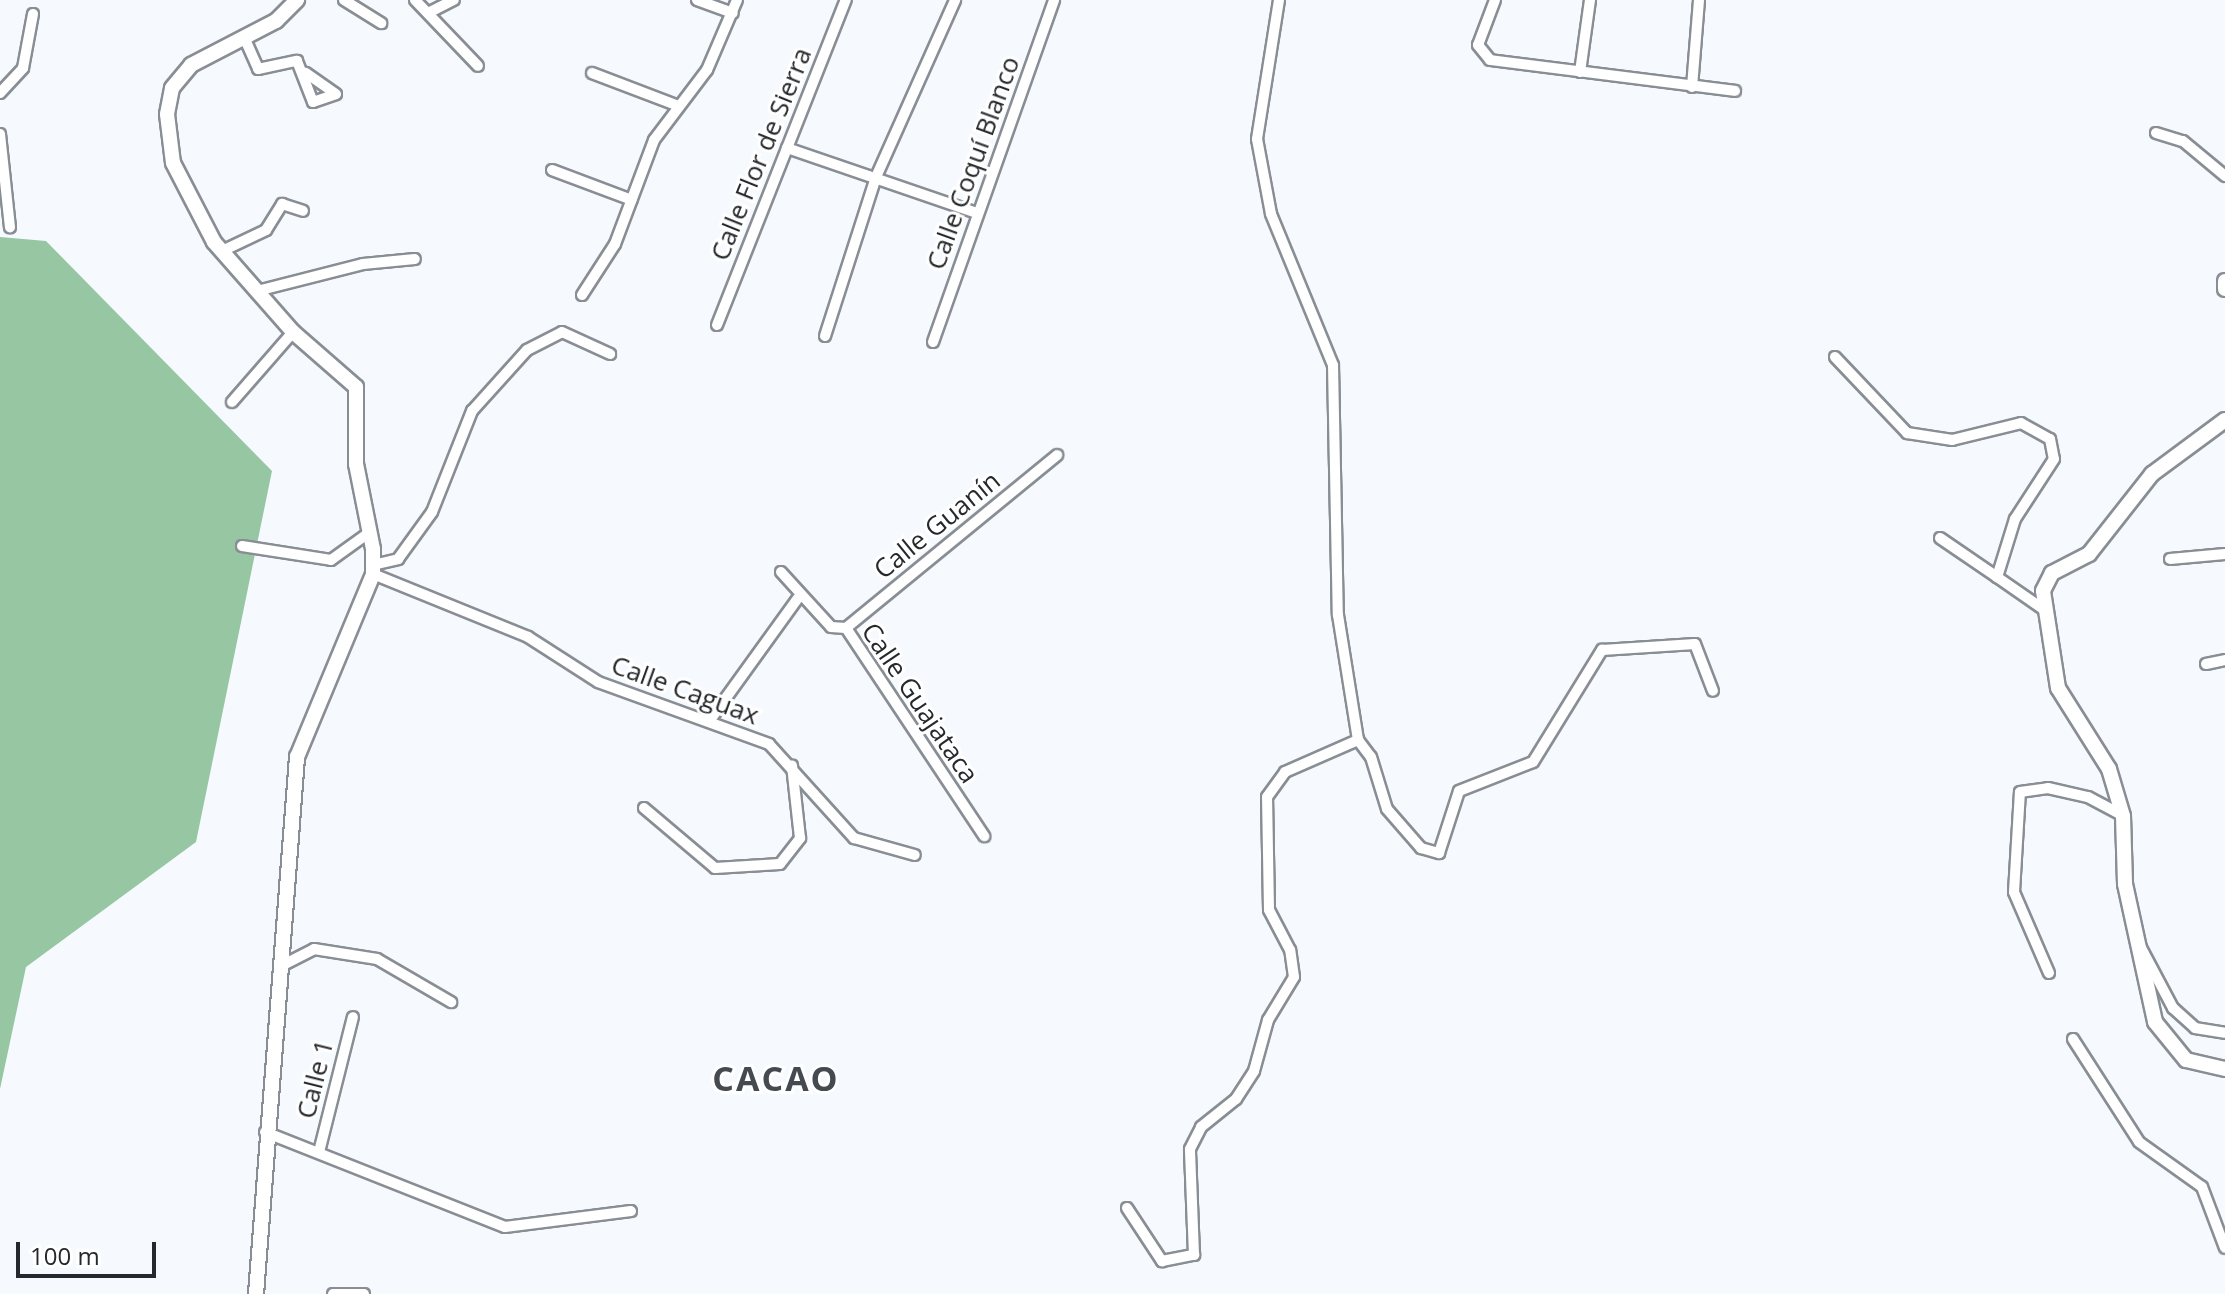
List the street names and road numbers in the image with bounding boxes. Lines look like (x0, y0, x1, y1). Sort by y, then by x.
street label: Calle Flor de Sierra (704, 43, 818, 265)
street label: Calle Coquí Blanco (920, 52, 1026, 274)
street label: Calle Guanín (868, 465, 1006, 585)
street label: Calle Guajataca (855, 617, 985, 789)
street label: Calle Caguax (607, 649, 763, 731)
street label: Calle 1 (290, 1036, 340, 1122)

